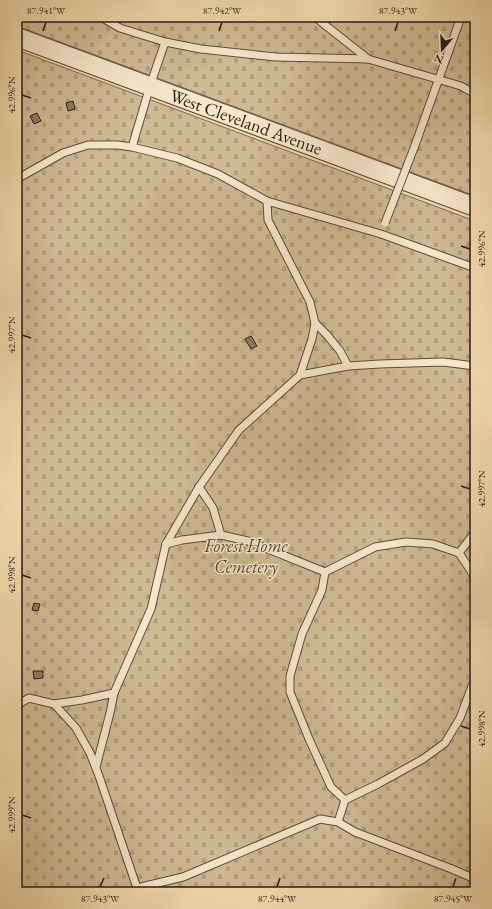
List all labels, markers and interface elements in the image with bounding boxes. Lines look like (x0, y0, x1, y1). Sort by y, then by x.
text: 87.941°W (27, 4, 66, 17)
text: 87.942°W (203, 4, 242, 17)
text: 87.943°W (379, 4, 418, 17)
north arrow (422, 30, 462, 70)
text: N (432, 51, 445, 68)
text: 42.996°N (5, 76, 18, 114)
street label: West Cleveland Avenue (167, 83, 326, 160)
text: 42.996°N (475, 230, 488, 268)
text: 42.997°N (5, 316, 18, 354)
text: 42.997°N (475, 470, 488, 508)
park label: Forest Home Cemetery (203, 534, 289, 579)
text: 42.998°N (5, 556, 18, 594)
text: 42.998°N (475, 710, 488, 748)
text: 42.999°N (5, 796, 18, 834)
text: 87.943°W (81, 892, 120, 905)
text: 87.944°W (258, 892, 297, 905)
text: 87.945°W (434, 892, 473, 905)

